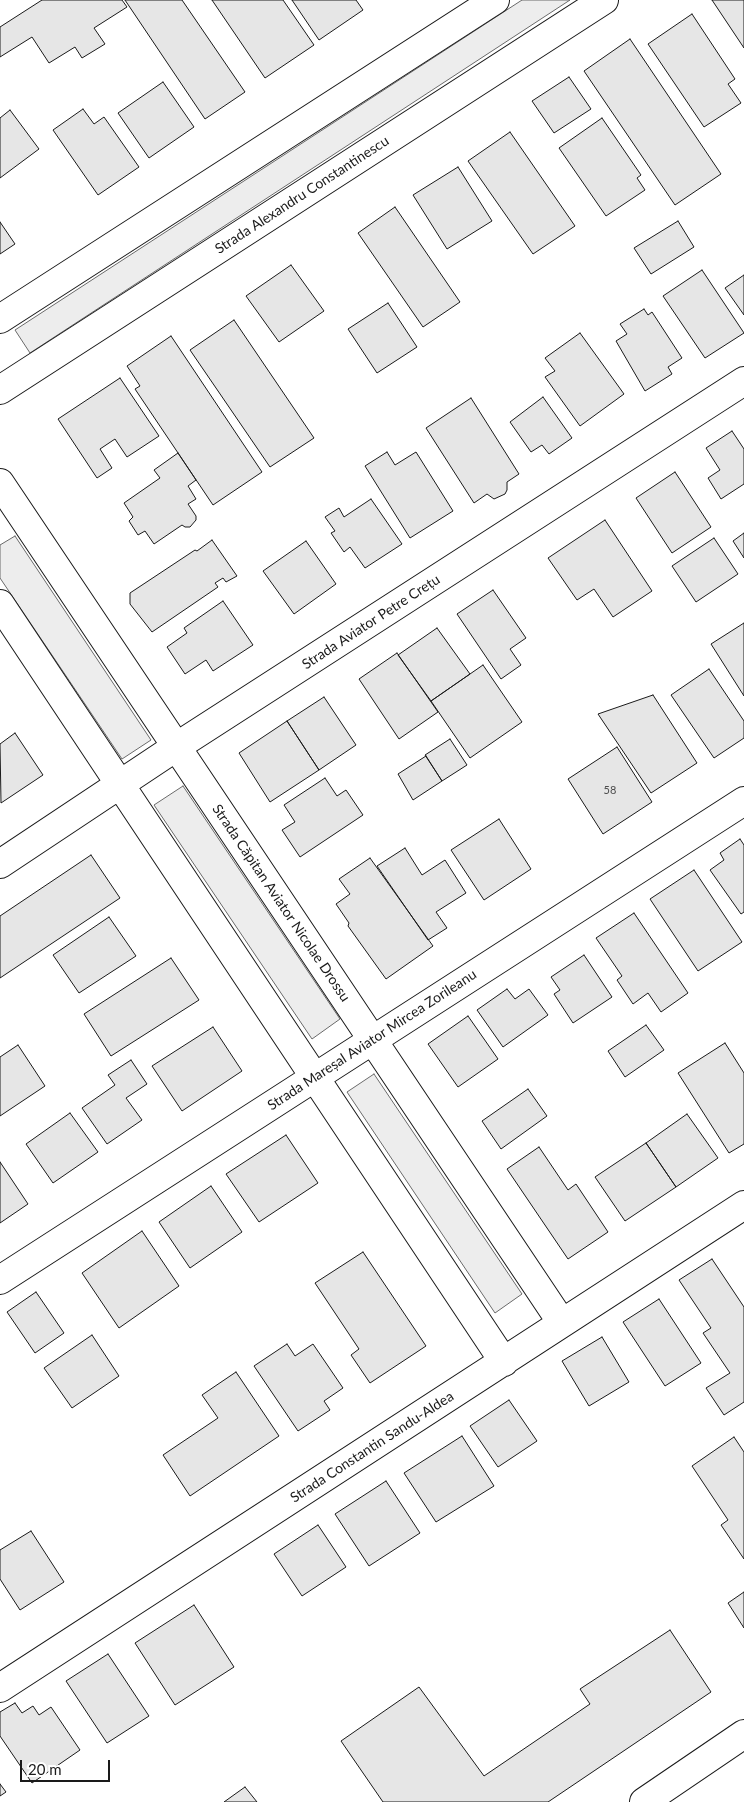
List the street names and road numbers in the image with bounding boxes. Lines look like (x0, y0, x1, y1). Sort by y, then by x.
street label: Strada Alexandru Constantinescu (212, 132, 392, 258)
street label: Strada Aviator Petre Crețu (299, 571, 443, 673)
street label: Strada Căpitan Aviator Nicolae Drossu (209, 801, 353, 1005)
street label: Strada Mareșal Aviator Mircea Zorileanu (264, 966, 480, 1114)
street label: Strada Constantin Sandu-Aldea (287, 1388, 457, 1506)

